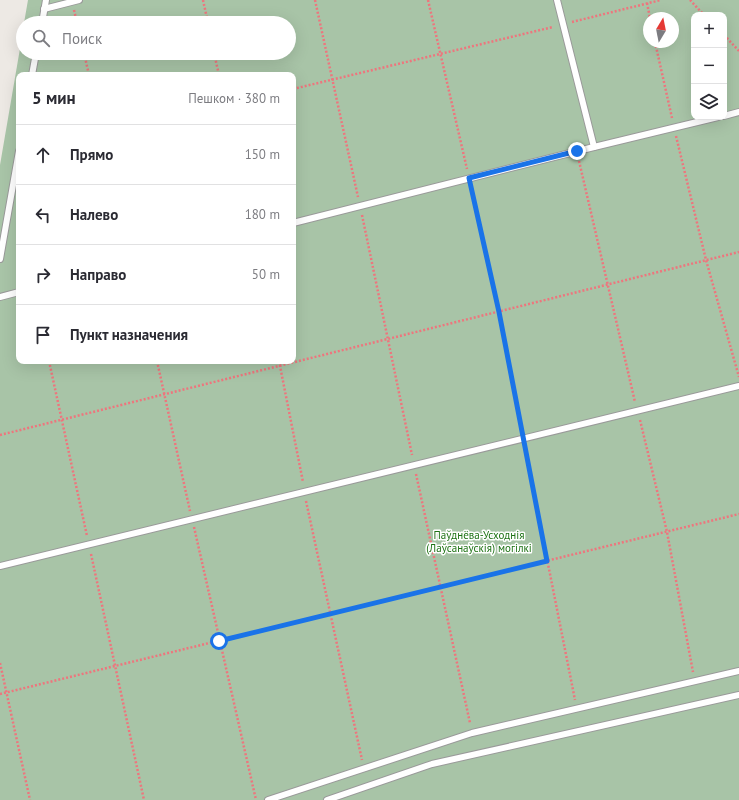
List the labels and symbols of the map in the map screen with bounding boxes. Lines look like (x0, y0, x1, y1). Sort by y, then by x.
north arrow (643, 12, 679, 48)
route end (568, 142, 586, 160)
park label: Паўднёва-Усходнія (Лаўсанаўскія) могілкі (426, 528, 532, 555)
route start (210, 632, 228, 650)

